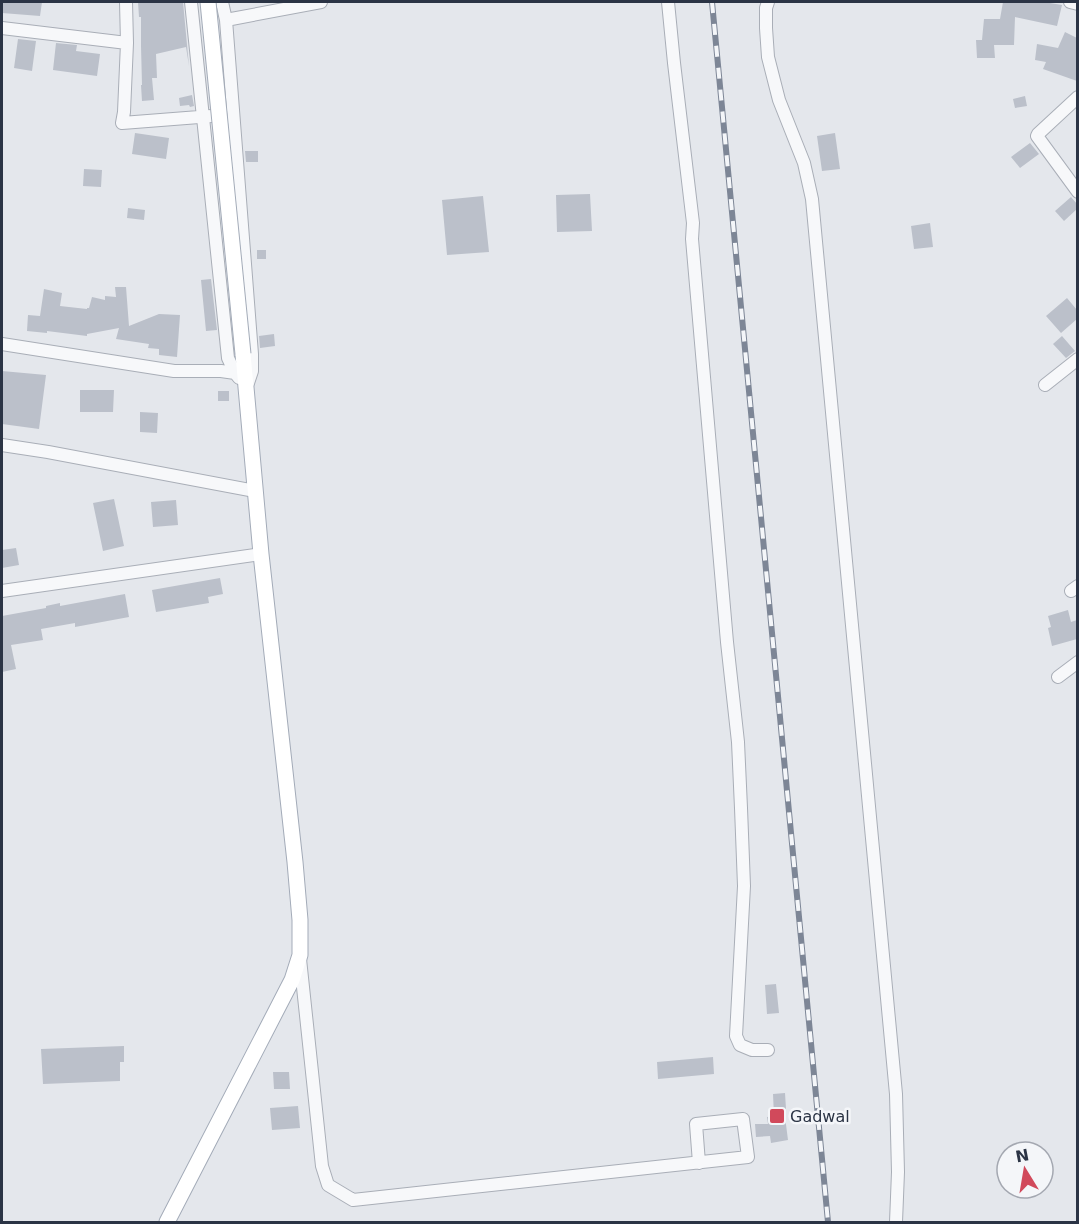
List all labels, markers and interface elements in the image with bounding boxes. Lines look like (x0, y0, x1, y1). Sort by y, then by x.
marker: Gadwal (768, 1107, 786, 1125)
place label: Gadwal (790, 1107, 850, 1126)
north arrow (995, 1140, 1055, 1200)
text: N (1014, 1145, 1031, 1166)

